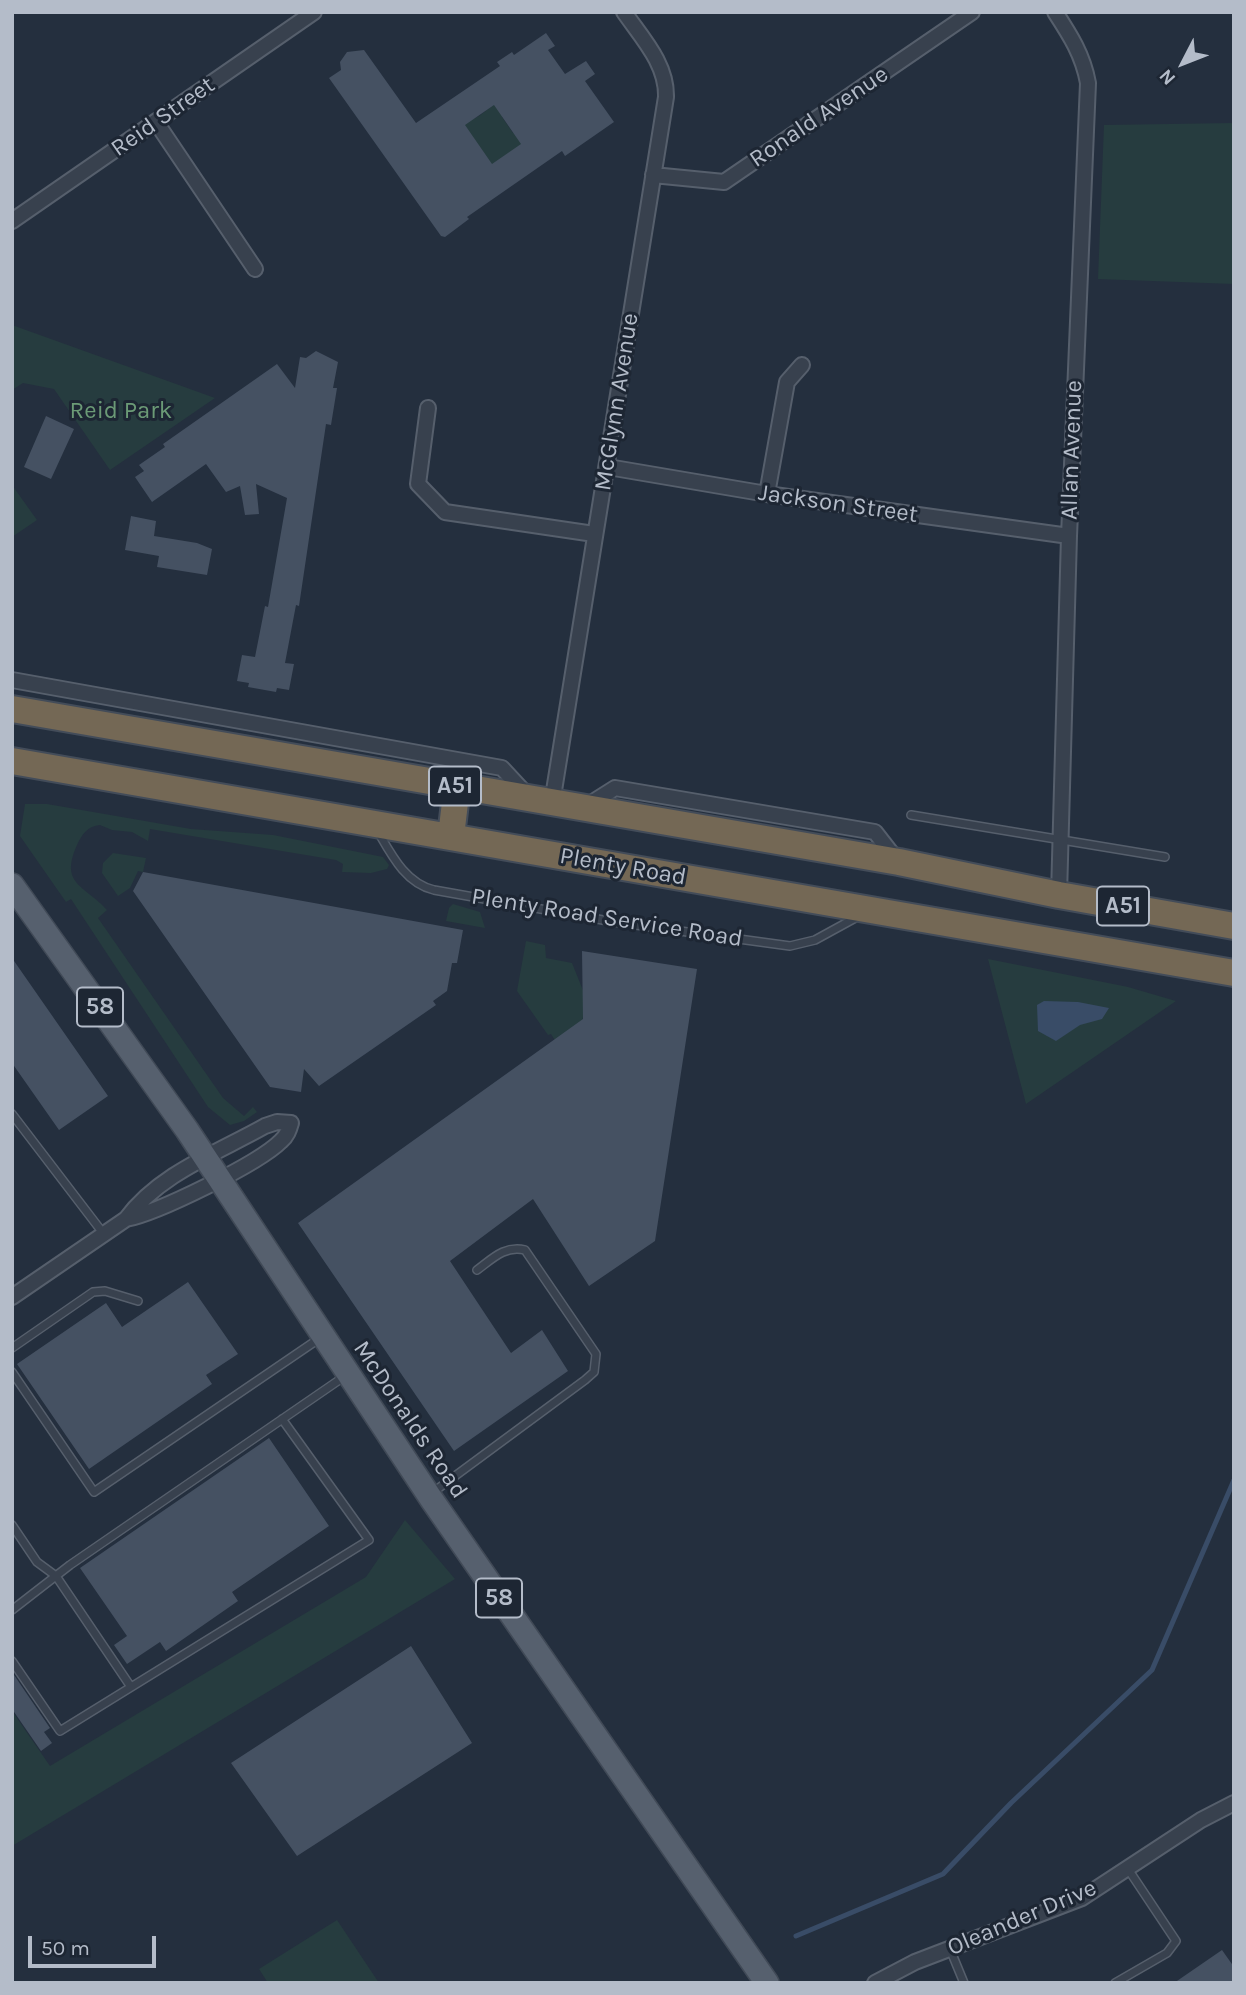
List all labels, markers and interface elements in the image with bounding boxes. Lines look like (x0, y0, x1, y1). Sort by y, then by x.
north arrow (1148, 28, 1218, 98)
street label: Ronald Avenue (744, 60, 894, 174)
text: N (1155, 65, 1180, 89)
street label: Reid Street (106, 71, 220, 163)
street label: McGlynn Avenue (589, 311, 645, 493)
street label: Allan Avenue (1055, 380, 1089, 520)
park label: Reid Park (70, 397, 172, 425)
street label: Jackson Street (756, 479, 920, 529)
road number: A51 (429, 766, 481, 806)
street label: Plenty Road (557, 842, 689, 892)
street label: Plenty Road Service Road (469, 882, 745, 954)
road number: A51 (1097, 886, 1149, 925)
road number: 58 (77, 988, 123, 1026)
street label: McDonalds Road (347, 1336, 473, 1504)
road number: 58 (476, 1578, 522, 1618)
street label: Oleander Drive (943, 1874, 1101, 1962)
scale bar (32, 1922, 159, 1966)
text: 50 m (41, 1936, 90, 1960)

